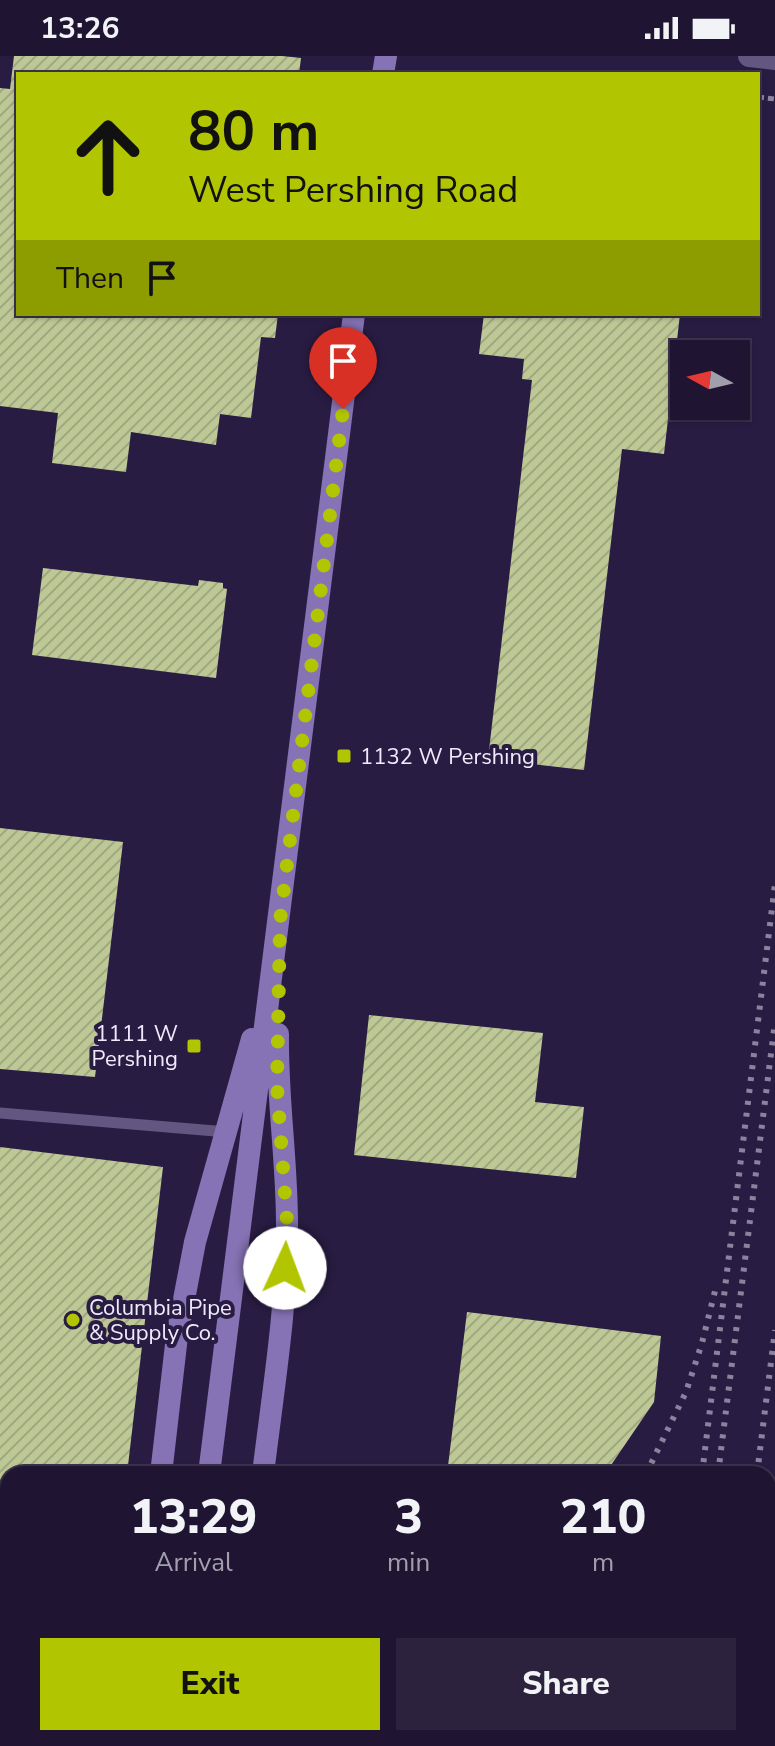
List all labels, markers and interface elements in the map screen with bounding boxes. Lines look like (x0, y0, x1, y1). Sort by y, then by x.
text: 13:26 (40, 8, 119, 49)
text: 80 m (188, 93, 319, 170)
icon: ahead (56, 104, 160, 208)
text: West Pershing Road (188, 166, 518, 215)
icon: arrive (140, 256, 184, 300)
text: Then (56, 258, 124, 299)
pin (309, 327, 377, 409)
icon: arrive (321, 339, 365, 383)
north arrow (670, 340, 750, 420)
map controls (670, 340, 750, 420)
place label: 1132 W Pershing (360, 742, 535, 772)
marker: 1132 W Pershing (335, 747, 353, 765)
place label: 1111 W Pershing (92, 1019, 178, 1074)
marker: 1111 W Pershing (185, 1037, 203, 1055)
position arrow (243, 1226, 327, 1310)
place label: Columbia Pipe & Supply Co. (89, 1293, 232, 1348)
marker: Columbia Pipe & Supply Co. (64, 1311, 82, 1329)
text: 13:29 (130, 1484, 257, 1550)
text: 3 (394, 1484, 423, 1550)
text: 210 (560, 1484, 646, 1550)
text: Arrival (154, 1545, 233, 1580)
text: min (387, 1545, 430, 1580)
text: m (592, 1545, 614, 1580)
button: Exit (40, 1638, 380, 1730)
button: Share (396, 1638, 736, 1730)

